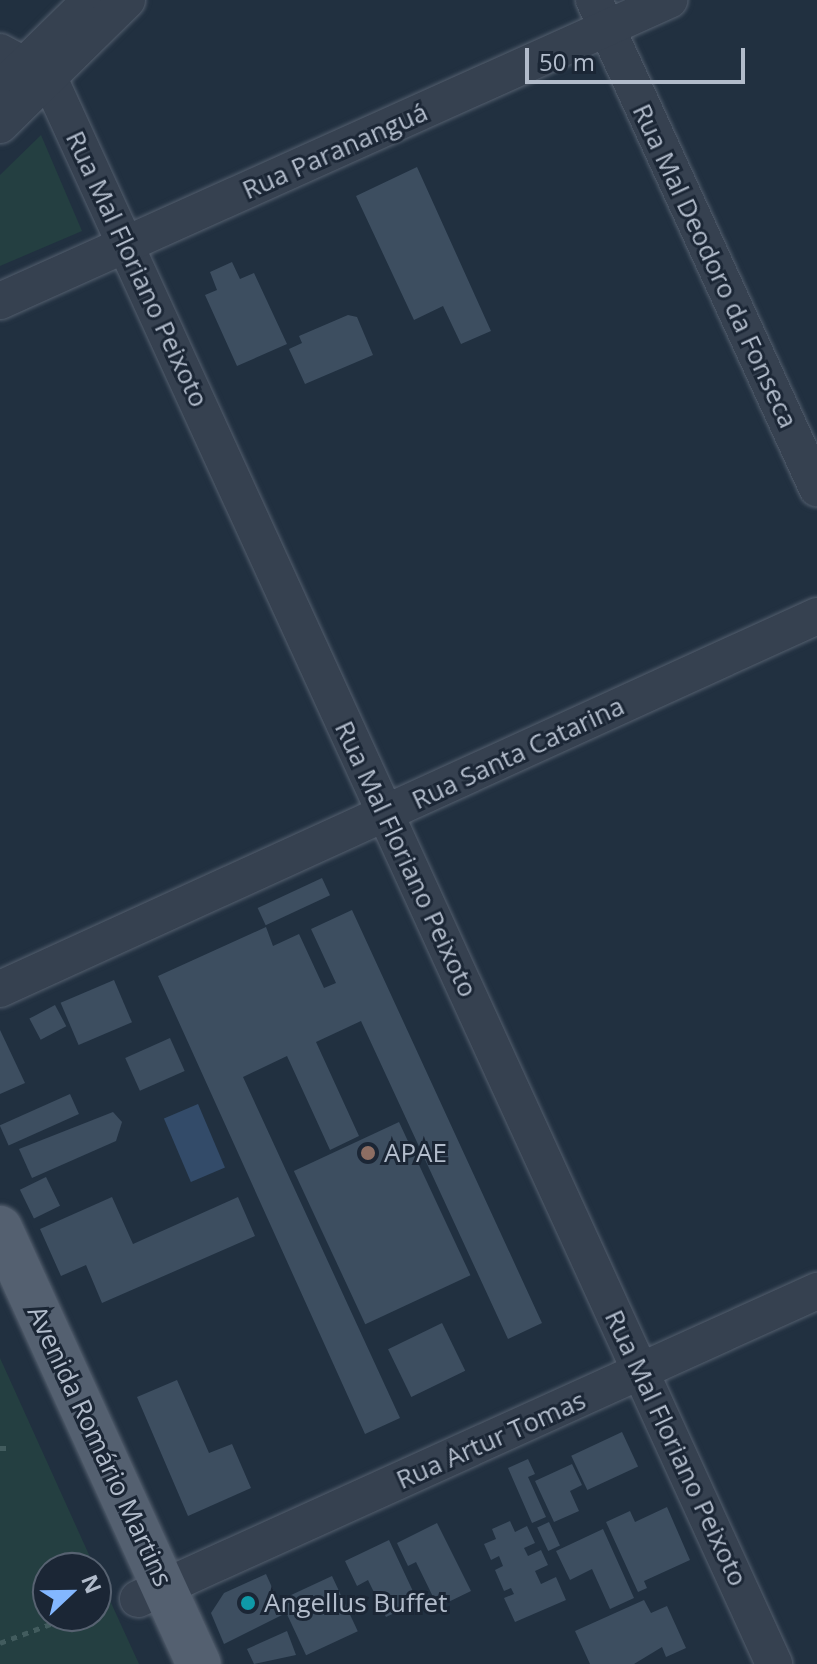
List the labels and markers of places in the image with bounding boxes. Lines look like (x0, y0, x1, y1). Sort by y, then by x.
place label: APAE (384, 1137, 447, 1169)
marker: APAE (359, 1144, 377, 1162)
place label: Angellus Buffet (264, 1587, 447, 1619)
marker: Angellus Buffet (239, 1594, 257, 1612)

